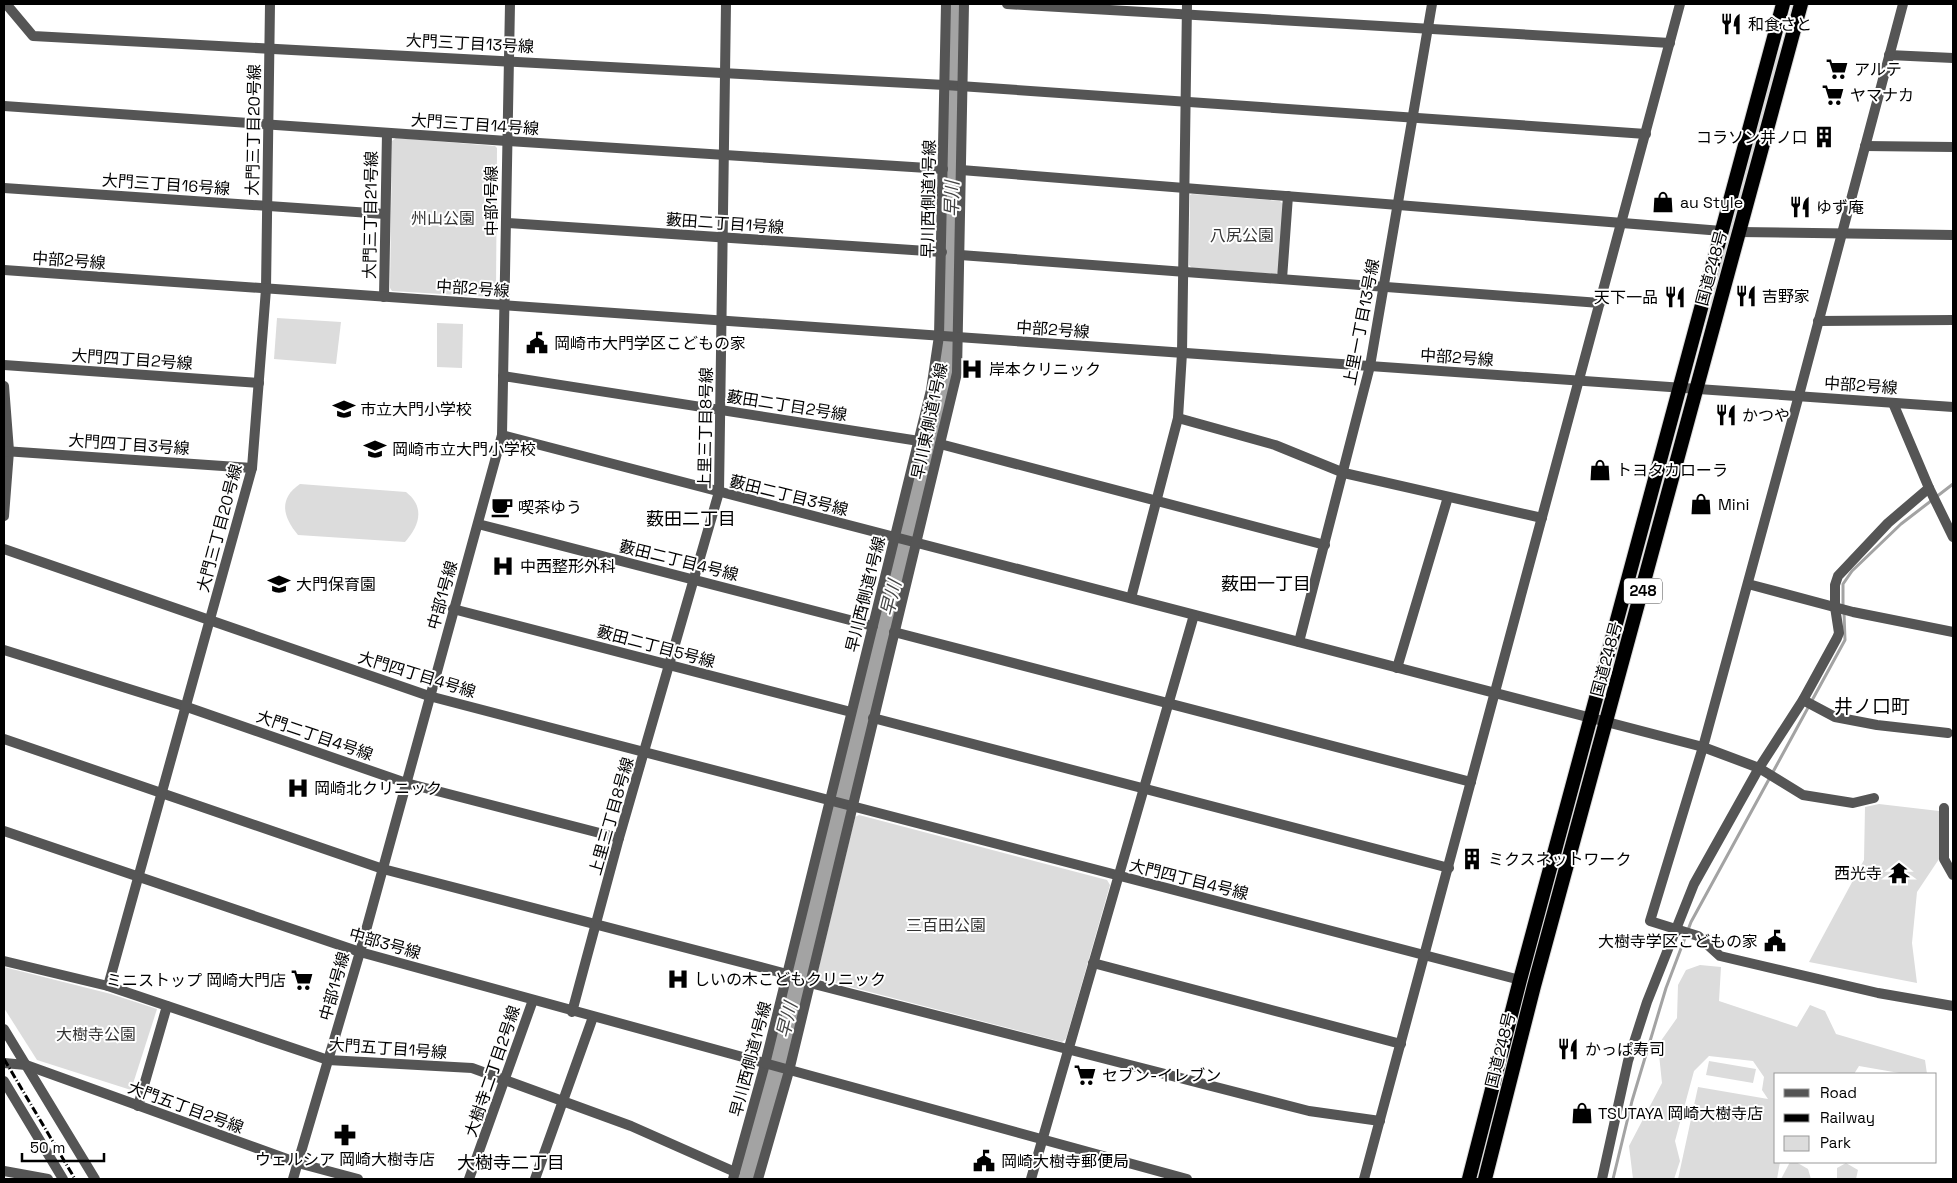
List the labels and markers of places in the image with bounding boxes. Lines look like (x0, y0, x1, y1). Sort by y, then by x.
restaurant icon: 和食さと (1718, 11, 1744, 37)
place label: 和食さと (1748, 14, 1812, 35)
supermarket icon: アルテ (1824, 56, 1850, 82)
place label: アルテ (1854, 59, 1902, 80)
supermarket icon: ヤマナカ (1820, 82, 1846, 108)
place label: ヤマナカ (1850, 85, 1914, 106)
building icon: コラソン井ノ口 (1811, 124, 1837, 150)
place label: コラソン井ノ口 (1696, 127, 1808, 148)
shop icon: au Style (1650, 189, 1676, 215)
place label: au Style (1680, 192, 1743, 213)
restaurant icon: ゆず庵 (1787, 194, 1813, 220)
place label: ゆず庵 (1816, 197, 1864, 218)
restaurant icon: 吉野家 (1733, 283, 1759, 309)
restaurant icon: 天下一品 (1662, 284, 1688, 310)
place label: 吉野家 (1762, 286, 1810, 307)
place label: 天下一品 (1594, 287, 1658, 308)
public building icon: 岡崎市大門学区こどもの家 (524, 330, 550, 356)
place label: 岡崎市大門学区こどもの家 (554, 333, 746, 354)
hospital icon: 岸本クリニック (959, 356, 985, 382)
place label: 岸本クリニック (989, 359, 1101, 380)
school or university icon: 市立大門小学校 (331, 396, 357, 422)
place label: 市立大門小学校 (360, 399, 472, 420)
restaurant icon: かつや (1713, 402, 1739, 428)
place label: かつや (1742, 405, 1790, 426)
school or university icon: 岡崎市立大門小学校 (362, 436, 388, 462)
place label: 岡崎市立大門小学校 (392, 439, 536, 460)
shop icon: トヨタカローラ (1587, 457, 1613, 483)
place label: トヨタカローラ (1616, 460, 1728, 481)
shop icon: Mini (1688, 491, 1714, 517)
cafe icon: 喫茶ゆう (489, 494, 515, 520)
place label: Mini (1718, 494, 1750, 515)
place label: 喫茶ゆう (518, 497, 582, 518)
hospital icon: 中西整形外科 (490, 553, 516, 579)
place label: 中西整形外科 (520, 556, 616, 577)
school or university icon: 大門保育園 (266, 571, 292, 597)
place label: 大門保育園 (296, 574, 376, 595)
hospital icon: 岡崎北クリニック (285, 775, 311, 801)
place label: 岡崎北クリニック (314, 778, 442, 799)
building icon: ミクスネットワーク (1459, 846, 1485, 872)
place label: ミクスネットワーク (1488, 849, 1632, 870)
temple icon: 西光寺 (1886, 860, 1912, 886)
place label: 西光寺 (1834, 863, 1882, 884)
public building icon: 大樹寺学区こどもの家 (1762, 928, 1788, 954)
place label: 大樹寺学区こどもの家 (1598, 931, 1758, 952)
hospital icon: しいの木こどもクリニック (665, 966, 691, 992)
supermarket icon: ミニストップ 岡崎大門店 (289, 967, 315, 993)
place label: しいの木こどもクリニック (694, 969, 886, 990)
place label: ミニストップ 岡崎大門店 (106, 970, 286, 991)
restaurant icon: かっぱ寿司 (1555, 1036, 1581, 1062)
place label: かっぱ寿司 (1585, 1039, 1665, 1060)
supermarket icon: セブン-イレブン (1072, 1062, 1098, 1088)
place label: セブン-イレブン (1102, 1065, 1221, 1086)
shop icon: TSUTAYA 岡崎大樹寺店 (1569, 1100, 1595, 1126)
place label: TSUTAYA 岡崎大樹寺店 (1598, 1103, 1763, 1124)
pharmacy icon: ウェルシア 岡崎大樹寺店 (332, 1122, 358, 1148)
public building icon: 岡崎大樹寺郵便局 (971, 1148, 997, 1174)
place label: ウェルシア 岡崎大樹寺店 (255, 1149, 435, 1170)
place label: 岡崎大樹寺郵便局 (1001, 1151, 1129, 1172)

